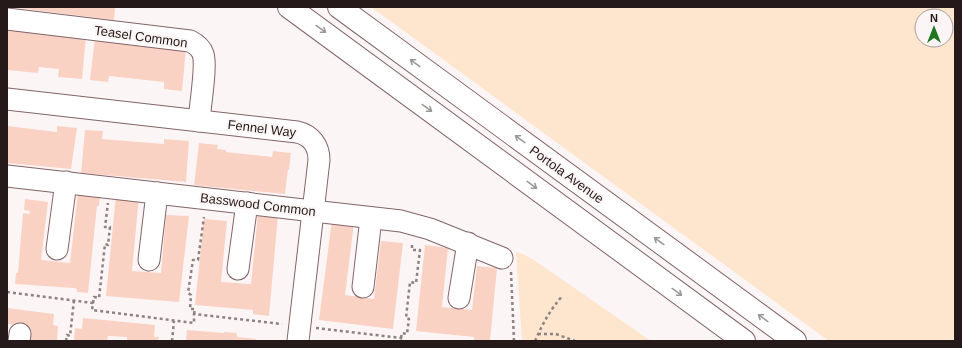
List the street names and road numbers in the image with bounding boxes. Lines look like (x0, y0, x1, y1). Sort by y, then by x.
street label: Teasel Common (93, 23, 188, 50)
street label: Fennel Way (227, 117, 298, 140)
street label: Portola Avenue (527, 142, 607, 206)
street label: Basswood Common (199, 190, 317, 219)

